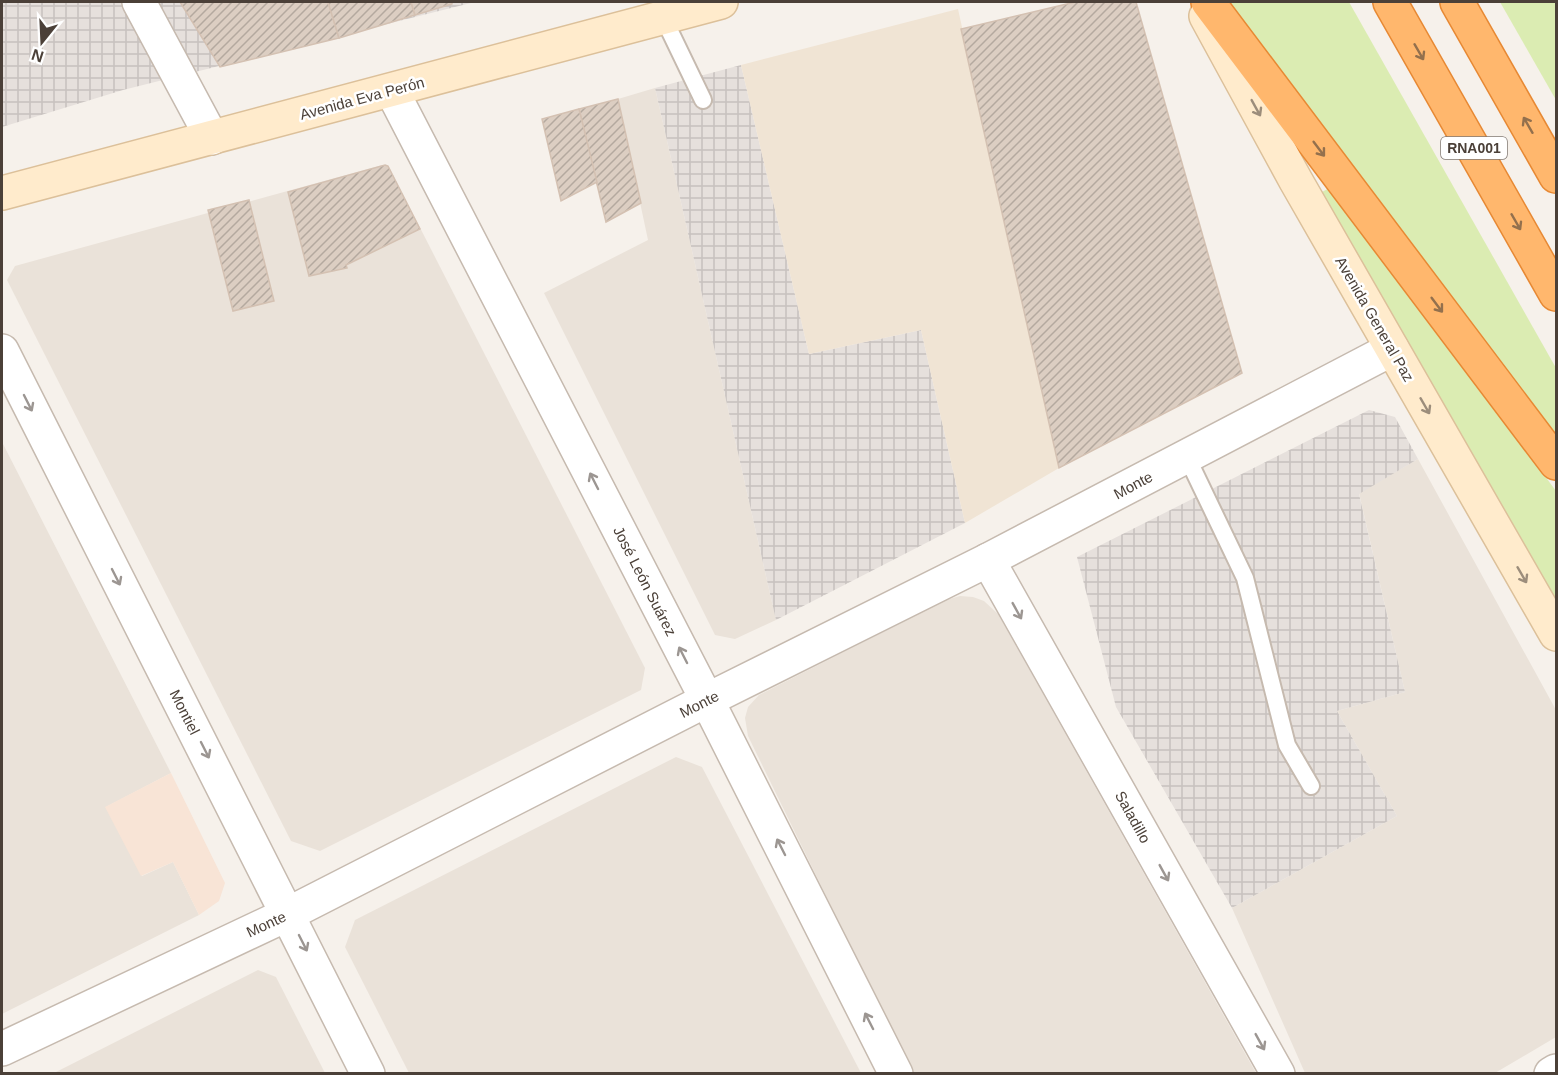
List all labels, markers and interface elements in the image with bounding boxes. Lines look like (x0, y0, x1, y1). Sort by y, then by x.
north arrow (12, 12, 72, 72)
one-way arrow (1413, 43, 1425, 60)
text: N (29, 46, 46, 66)
street label: Avenida Eva Perón (298, 73, 426, 123)
one-way arrow (1250, 99, 1262, 116)
one-way arrow (1521, 117, 1533, 134)
road number: RNA001 (1441, 137, 1507, 159)
one-way arrow (1313, 141, 1325, 157)
one-way arrow (1510, 213, 1522, 230)
street label: Avenida General Paz (1332, 253, 1418, 385)
one-way arrow (1430, 296, 1443, 312)
one-way arrow (23, 393, 34, 411)
one-way arrow (1419, 397, 1431, 414)
street label: Monte (1111, 468, 1155, 502)
one-way arrow (588, 473, 599, 491)
street label: José León Suárez (610, 523, 680, 639)
one-way arrow (1517, 566, 1529, 583)
one-way arrow (111, 567, 123, 585)
one-way arrow (1011, 602, 1023, 619)
one-way arrow (677, 646, 688, 664)
street label: Montiel (166, 687, 204, 737)
street label: Monte (677, 687, 721, 721)
one-way arrow (200, 741, 211, 759)
street label: Saladillo (1112, 788, 1154, 846)
one-way arrow (775, 839, 786, 857)
one-way arrow (1159, 864, 1171, 881)
street label: Monte (244, 907, 288, 941)
one-way arrow (297, 934, 309, 952)
one-way arrow (863, 1013, 874, 1031)
one-way arrow (1255, 1033, 1266, 1051)

